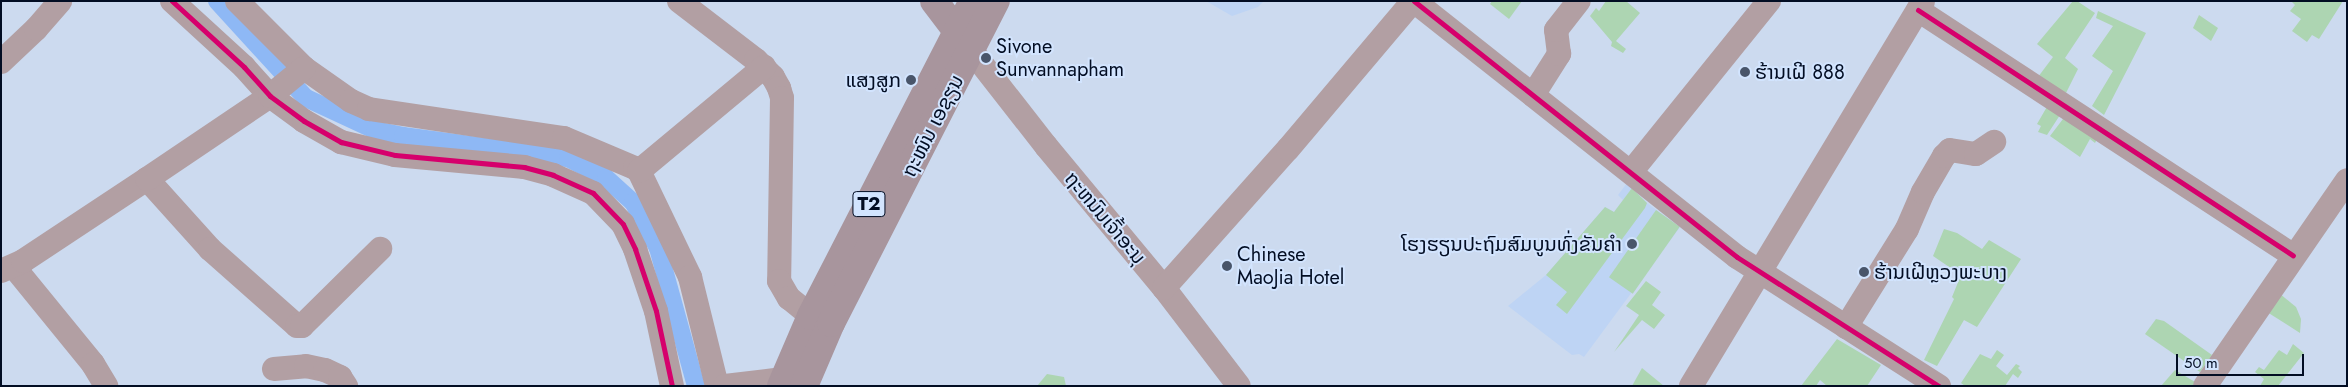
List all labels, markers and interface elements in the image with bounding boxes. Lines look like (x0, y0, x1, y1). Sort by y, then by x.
place label: Sivone Sunvannapham (996, 34, 1124, 81)
marker: Sivone Sunvannapham (980, 52, 992, 64)
place label: ຮ້ານເຝີ 888 (1755, 60, 1845, 84)
marker: ຮ້ານເຝີ 888 (1739, 66, 1751, 78)
place label: ແສງສູກ (846, 68, 901, 92)
street label: ຖະໜົນ ເອຊຽນ (897, 71, 969, 181)
marker: ແສງສູກ (905, 74, 917, 86)
street label: ຖະຫນົນເຈົ້າອະນຸ (1059, 167, 1151, 269)
road number: T2 (852, 188, 886, 220)
place label: ໂຮງຮຽນປະຖົມສົມບູນທົ່ງຂັນຄຳ (1401, 232, 1622, 256)
marker: ໂຮງຮຽນປະຖົມສົມບູນທົ່ງຂັນຄຳ (1626, 238, 1638, 250)
place label: Chinese MaoJia Hotel (1237, 243, 1344, 290)
marker: Chinese MaoJia Hotel (1221, 260, 1233, 272)
place label: ຮ້ານເຝີຫຼວງພະບາງ (1874, 260, 2007, 284)
marker: ຮ້ານເຝີຫຼວງພະບາງ (1858, 266, 1870, 278)
scale bar (2178, 344, 2306, 376)
text: 50 m (2184, 352, 2218, 374)

